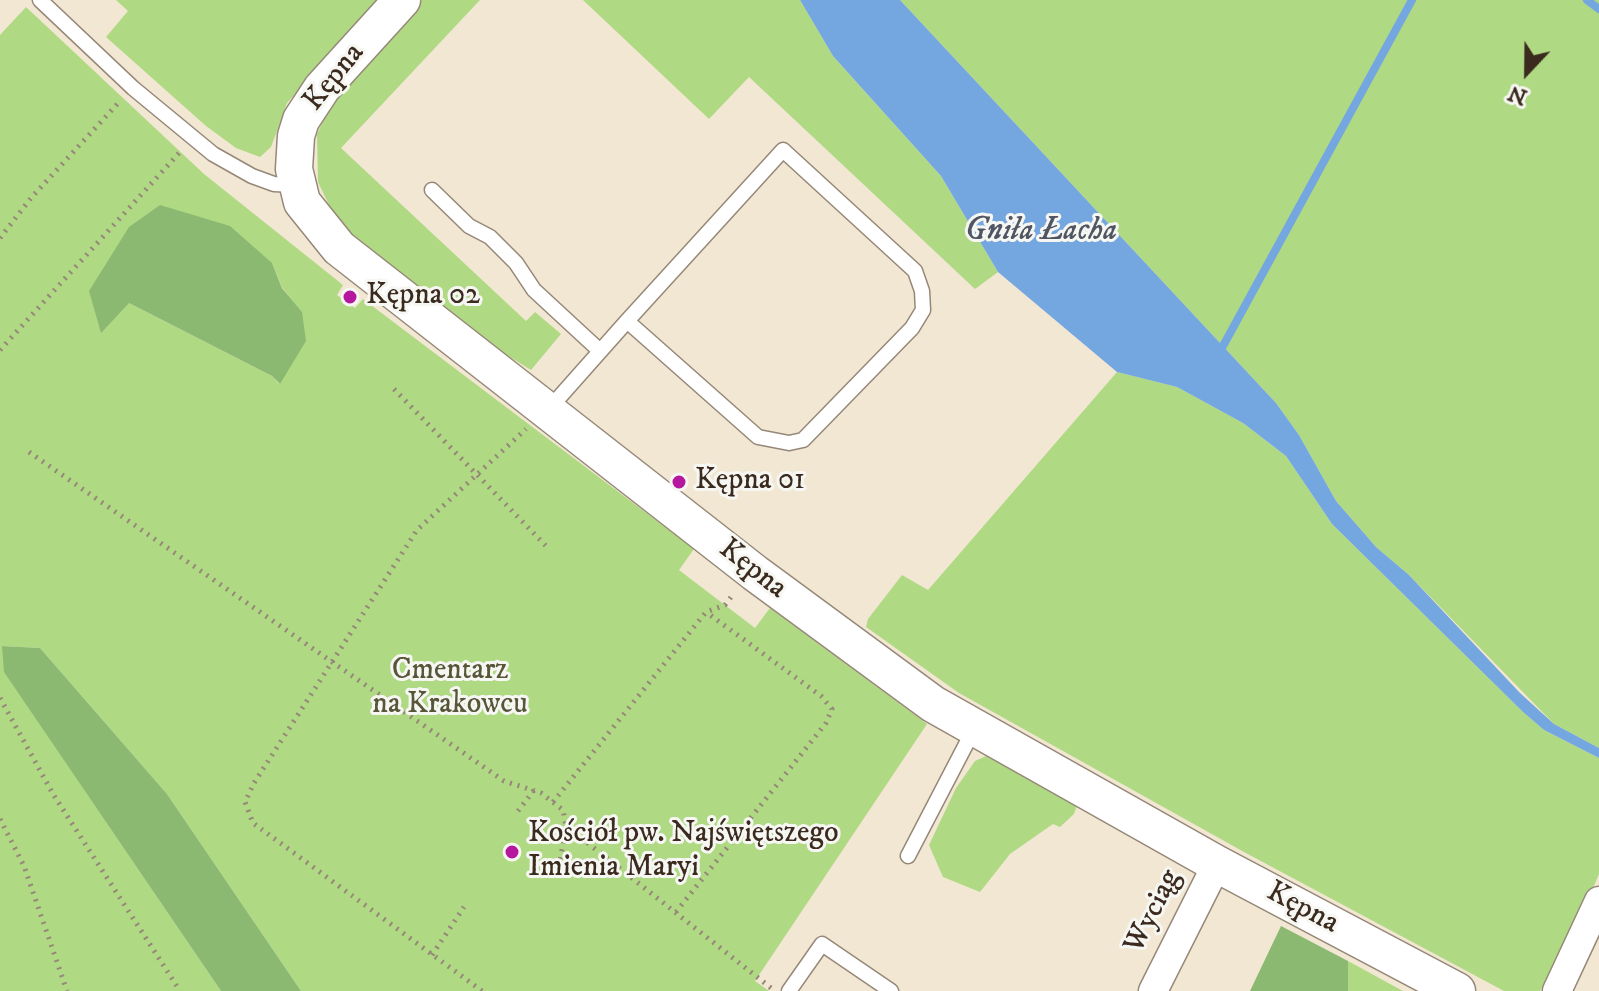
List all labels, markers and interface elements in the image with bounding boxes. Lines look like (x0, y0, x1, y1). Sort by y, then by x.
north arrow (1487, 32, 1567, 112)
street label: Kępna (297, 37, 373, 119)
text: N (1504, 79, 1531, 111)
water label: Gniła Łacha (965, 213, 1117, 251)
place label: Kępna 02 (366, 279, 480, 315)
marker: Kępna 02 (341, 288, 359, 306)
place label: Kępna 01 (695, 464, 805, 500)
marker: Kępna 01 (670, 473, 688, 491)
street label: Kępna (711, 532, 793, 608)
park label: Cmentarz na Krakowcu (372, 654, 528, 724)
place label: Kościół pw. Najświętszego Imienia Maryi (528, 817, 839, 888)
marker: Kościół pw. Najświętszego Imienia Maryi (503, 843, 521, 861)
street label: Wyciąg (1118, 864, 1190, 960)
street label: Kępna (1260, 875, 1344, 943)

